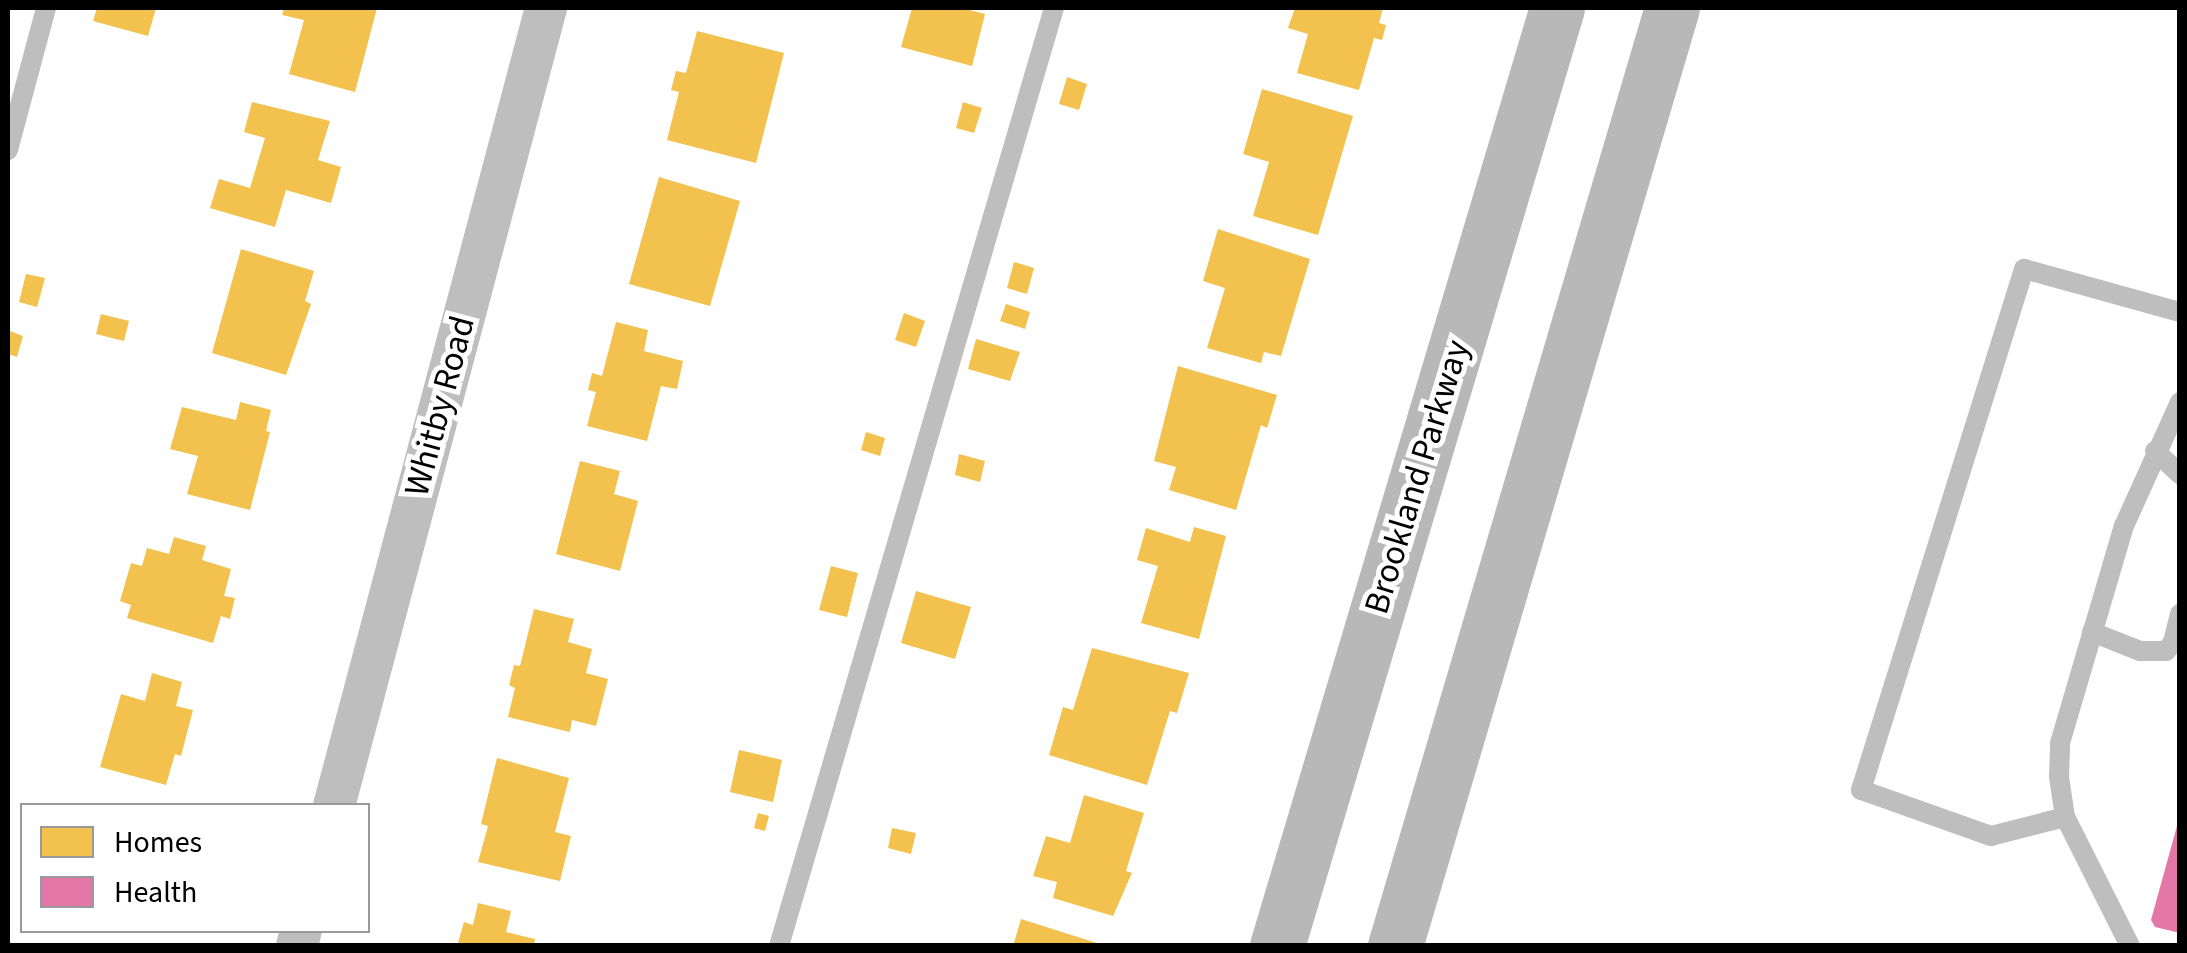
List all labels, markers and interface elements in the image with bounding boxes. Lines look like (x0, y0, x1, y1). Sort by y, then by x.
street label: Whitby Road (396, 311, 484, 501)
street label: Brookland Parkway (1355, 335, 1479, 619)
legend (20, 803, 370, 933)
text: Homes (114, 821, 202, 864)
text: Health (114, 871, 197, 914)

